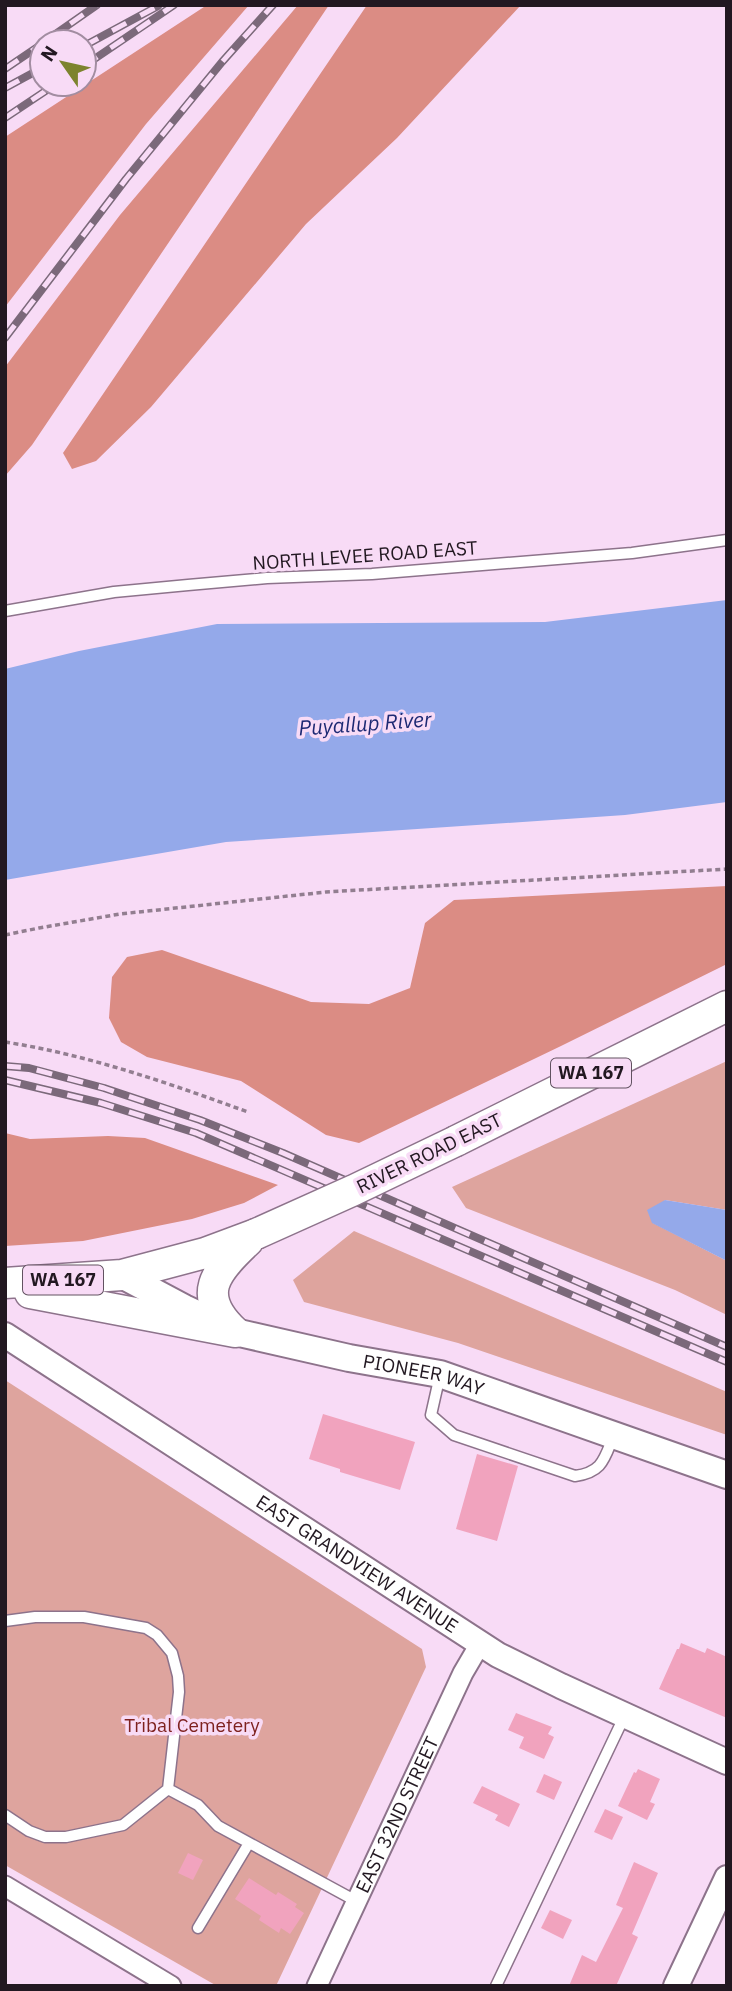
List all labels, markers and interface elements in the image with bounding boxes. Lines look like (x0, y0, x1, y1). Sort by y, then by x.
north arrow (28, 28, 98, 98)
text: N (35, 41, 63, 66)
street label: NORTH LEVEE ROAD EAST (252, 535, 478, 575)
water label: Puyallup River (298, 704, 434, 742)
road number: WA 167 (551, 1058, 631, 1088)
street label: RIVER ROAD EAST (352, 1107, 506, 1199)
road number: WA 167 (23, 1266, 103, 1294)
street label: PIONEER WAY (361, 1349, 488, 1401)
street label: EAST GRANDVIEW AVENUE (252, 1489, 463, 1638)
park label: Tribal Cemetery (124, 1713, 260, 1737)
street label: EAST 32ND STREET (350, 1733, 444, 1897)

